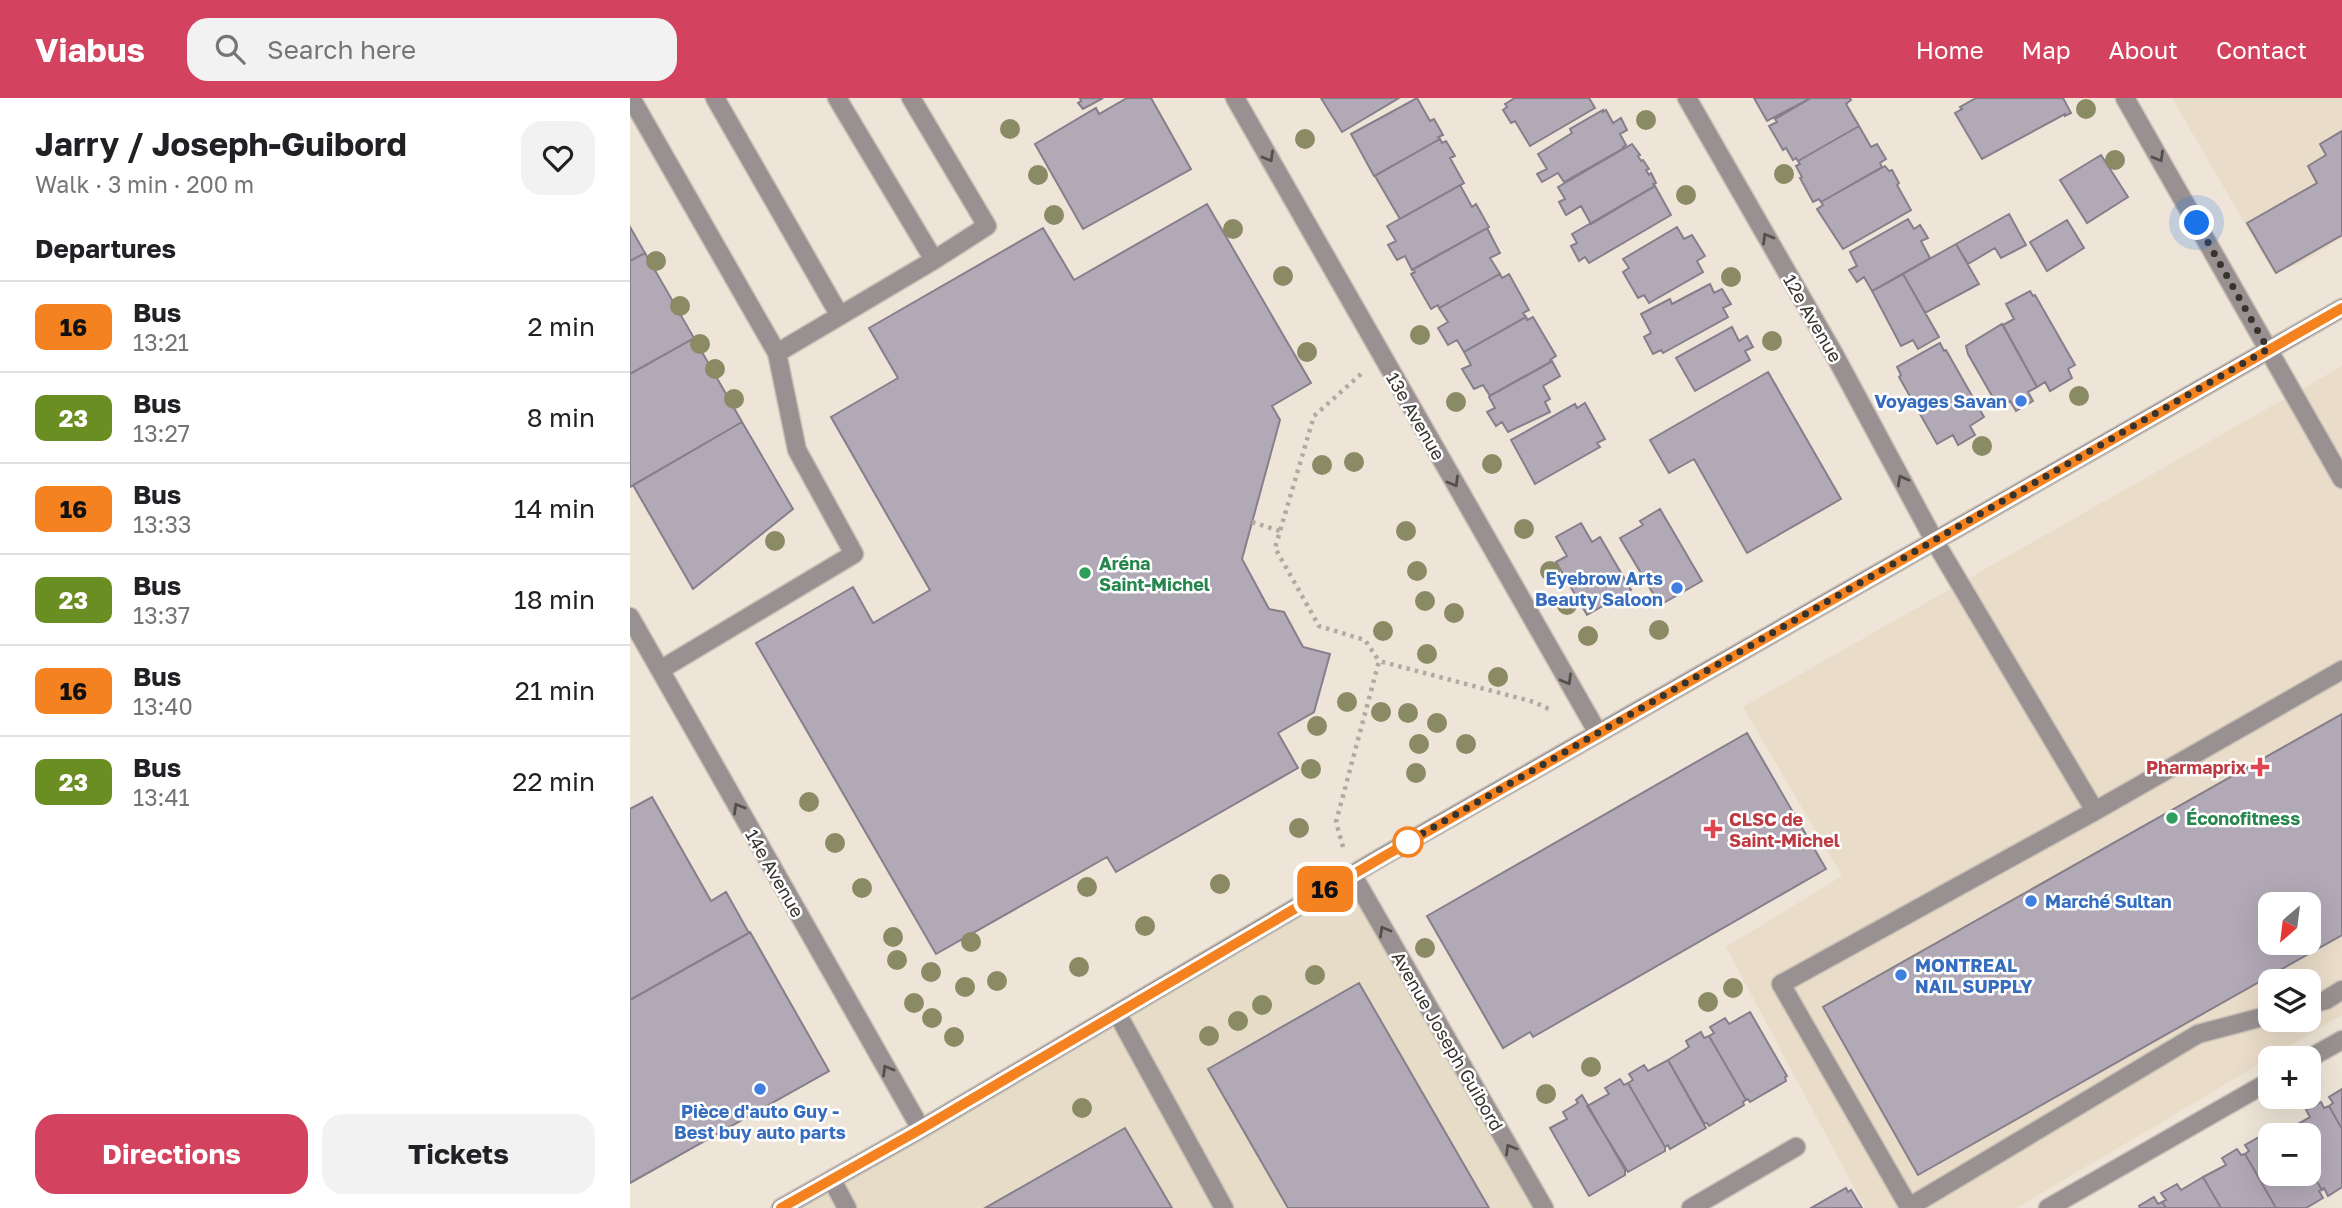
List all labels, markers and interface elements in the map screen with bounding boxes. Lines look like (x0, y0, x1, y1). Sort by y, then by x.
search box (187, 18, 677, 81)
text: Viabus (35, 30, 145, 69)
icon: search (211, 30, 249, 68)
text: Search here (267, 34, 416, 65)
text: Home (1916, 35, 1984, 64)
text: Map (2022, 35, 2071, 64)
text: About (2109, 35, 2178, 64)
text: Contact (2216, 35, 2307, 64)
button: heart (521, 121, 595, 195)
text: Jarry / Joseph-Guibord (35, 124, 407, 163)
one-way arrow (1261, 150, 1274, 163)
one-way arrow (2151, 150, 2164, 163)
text: Walk · 3 min · 200 m (35, 170, 254, 198)
your location (2179, 205, 2214, 240)
text: Departures (35, 233, 176, 264)
one-way arrow (1762, 233, 1775, 245)
street label: 12e Avenue (1779, 270, 1847, 366)
text: Bus (133, 297, 181, 328)
text: 2 min (527, 311, 595, 342)
text: 16 (60, 312, 87, 341)
text: 13:21 (133, 328, 189, 356)
street label: 13e Avenue (1382, 368, 1450, 464)
text: Bus (133, 388, 181, 419)
place label: Voyages Savan (1874, 390, 2007, 412)
marker: Voyages Savan (2013, 393, 2029, 409)
text: 8 min (527, 402, 595, 433)
text: 23 (59, 403, 88, 432)
text: 13:27 (133, 419, 190, 447)
one-way arrow (1446, 475, 1459, 488)
one-way arrow (1896, 475, 1910, 487)
text: Bus (133, 479, 181, 510)
text: 14 min (514, 493, 595, 524)
text: 16 (60, 494, 87, 523)
text: 13:33 (133, 510, 191, 538)
place label: Aréna Saint-Michel (1099, 552, 1210, 595)
marker: Aréna Saint-Michel (1077, 565, 1093, 581)
place label: Eyebrow Arts Beauty Saloon (1535, 567, 1663, 610)
text: Bus (133, 570, 181, 601)
marker: Eyebrow Arts Beauty Saloon (1669, 580, 1685, 596)
text: 18 min (514, 584, 595, 615)
text: 23 (59, 585, 88, 614)
text: 13:37 (133, 601, 190, 629)
text: Bus (133, 661, 181, 692)
one-way arrow (1559, 673, 1572, 685)
text: 21 min (515, 675, 595, 706)
text: 16 (60, 676, 87, 705)
text: 13:40 (133, 692, 193, 720)
text: Bus (133, 752, 181, 783)
place label: Pharmaprix (2146, 756, 2247, 778)
marker: Pharmaprix (2252, 759, 2268, 775)
text: 22 min (512, 766, 595, 797)
text: 23 (59, 767, 88, 796)
text: 13:41 (133, 783, 190, 811)
one-way arrow (734, 803, 747, 816)
place label: Éconofitness (2186, 807, 2300, 829)
place label: CLSC de Saint-Michel (1729, 808, 1840, 851)
marker: Éconofitness (2164, 810, 2180, 826)
marker: CLSC de Saint-Michel (1703, 819, 1723, 839)
street label: 14e Avenue (741, 825, 809, 921)
unlabelled marker (1393, 827, 1423, 857)
line badge: 16 (1294, 866, 1356, 912)
text: 16 (1311, 874, 1339, 903)
place label: Marché Sultan (2045, 890, 2172, 912)
north arrow (2258, 892, 2320, 956)
map controls (2258, 892, 2321, 1186)
marker: Marché Sultan (2023, 893, 2039, 909)
one-way arrow (1379, 925, 1392, 938)
street label: Avenue Joseph Guibord (1388, 947, 1508, 1135)
place label: MONTREAL NAIL SUPPLY (1915, 954, 2033, 997)
marker: MONTREAL NAIL SUPPLY (1893, 967, 1909, 983)
button: layers (2258, 969, 2321, 1032)
button: + (2258, 1046, 2321, 1109)
one-way arrow (882, 1065, 895, 1077)
marker: Pièce d'auto Guy - Best buy auto parts (752, 1081, 768, 1097)
place label: Pièce d'auto Guy - Best buy auto parts (674, 1100, 846, 1143)
button: Directions (35, 1114, 308, 1194)
button: Tickets (322, 1114, 595, 1194)
button: − (2258, 1123, 2321, 1186)
one-way arrow (1505, 1143, 1518, 1156)

